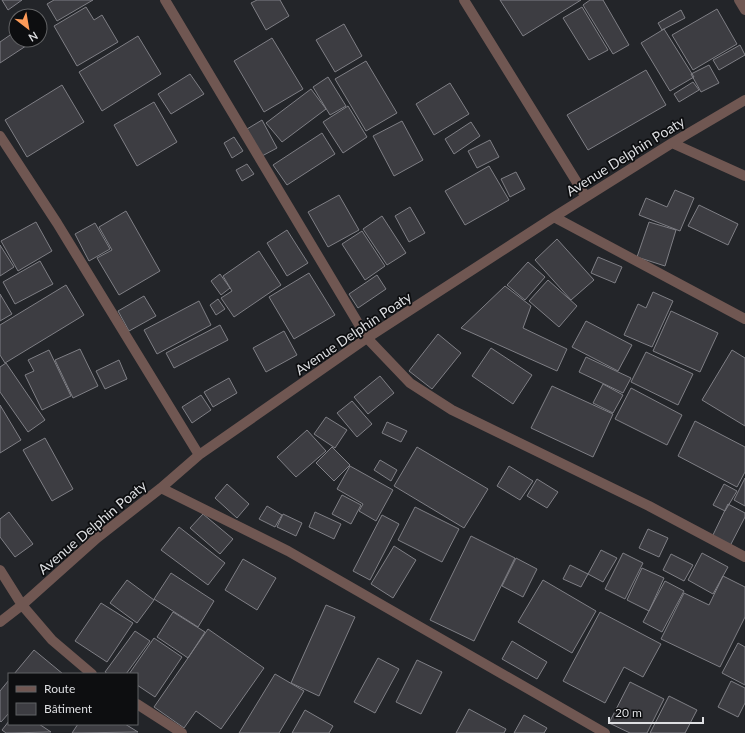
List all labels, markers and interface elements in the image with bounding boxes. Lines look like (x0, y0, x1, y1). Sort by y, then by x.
north arrow (8, 8, 48, 48)
text: N (26, 29, 40, 45)
street label: Avenue Delphin Poaty (563, 112, 688, 199)
street label: Avenue Delphin Poaty (292, 287, 415, 378)
street label: Avenue Delphin Poaty (34, 476, 150, 577)
legend (8, 673, 138, 725)
text: Route (44, 681, 75, 696)
scale bar (609, 699, 703, 725)
text: Bâtiment (44, 701, 93, 716)
text: 20 m (615, 705, 642, 720)

